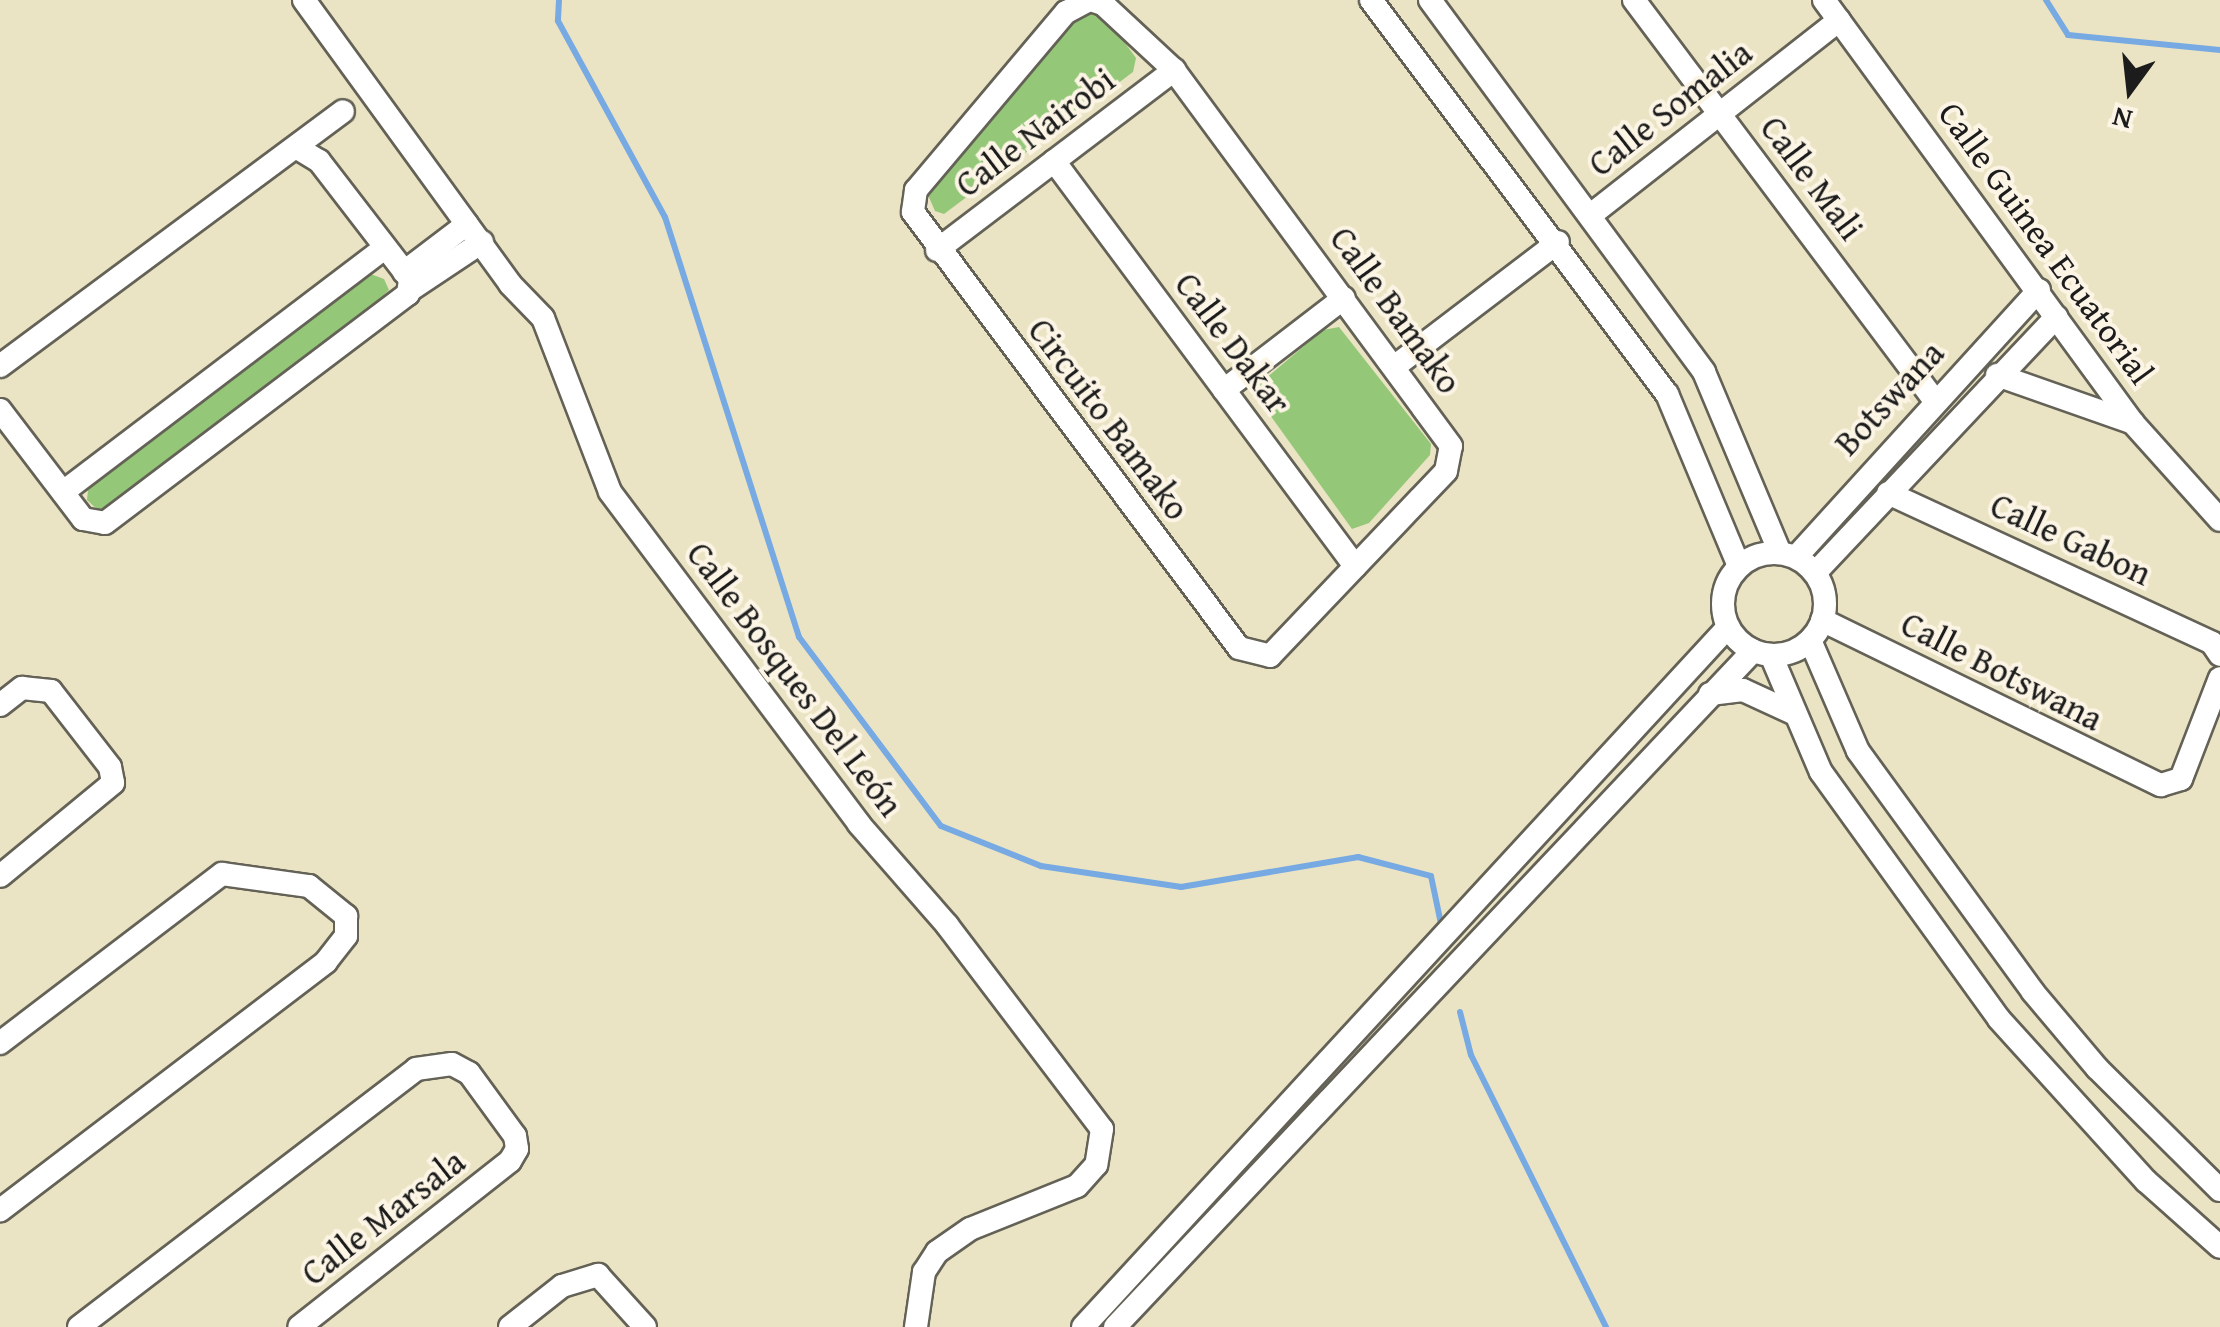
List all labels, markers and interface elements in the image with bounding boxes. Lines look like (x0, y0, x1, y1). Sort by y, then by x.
street label: Calle Somalia (1580, 31, 1760, 185)
north arrow (2080, 40, 2180, 140)
street label: Calle Nairobi (947, 59, 1123, 205)
street label: Calle Guinea Ecuatorial (1929, 94, 2163, 392)
text: N (2108, 97, 2136, 142)
street label: Calle Mali (1752, 108, 1872, 248)
street label: Calle Bamako (1321, 218, 1471, 402)
street label: Calle Dakar (1166, 264, 1300, 422)
street label: Circuito Bamako (1020, 310, 1198, 528)
street label: Botswana (1826, 332, 1952, 464)
street label: Calle Gabon (1984, 484, 2158, 594)
street label: Calle Bosques Del León (678, 534, 912, 824)
street label: Calle Botswana (1894, 602, 2110, 740)
street label: Calle Marsala (293, 1140, 473, 1294)

